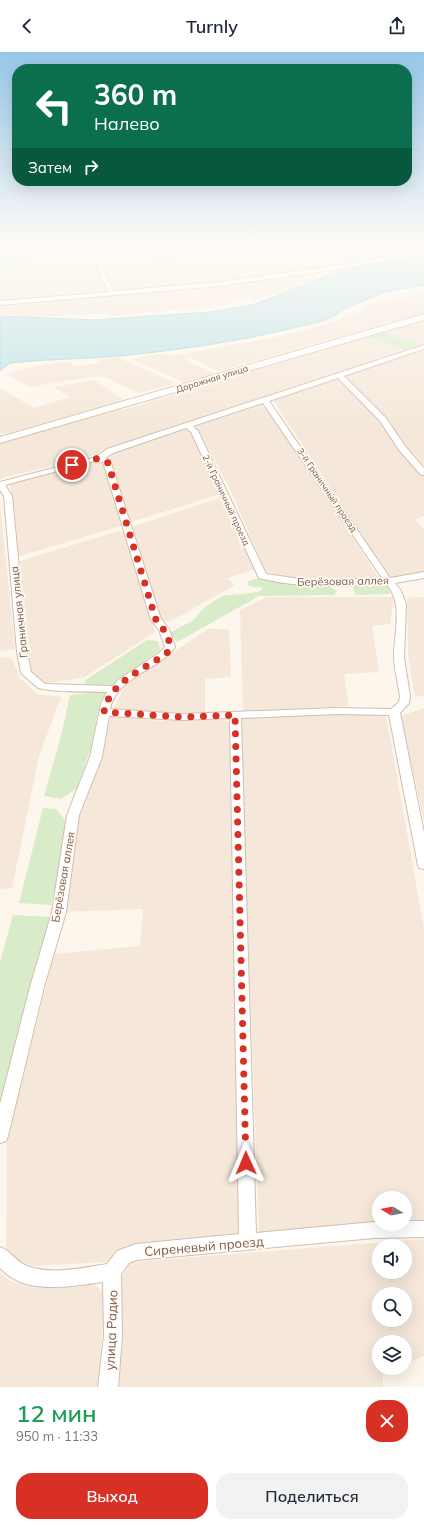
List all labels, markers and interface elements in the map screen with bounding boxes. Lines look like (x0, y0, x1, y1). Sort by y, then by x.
icon: back (16, 15, 38, 37)
text: Turnly (186, 15, 238, 38)
icon: share (386, 15, 408, 37)
text: 360 m (94, 77, 177, 112)
icon: left (28, 80, 80, 132)
text: Налево (94, 112, 160, 135)
icon: right (80, 156, 102, 178)
text: Затем (28, 158, 72, 177)
street label: Дорожная улица (174, 362, 250, 396)
street label: 3-й Граничный проезд (295, 446, 360, 534)
pin (55, 448, 89, 482)
street label: 2-й Граничный проезд (201, 453, 253, 547)
icon: arrive (61, 454, 83, 476)
street label: Граничная улица (7, 565, 31, 659)
street label: Берёзовая аллея (297, 573, 389, 589)
street label: Берёзовая аллея (48, 831, 78, 923)
position arrow (225, 1142, 267, 1184)
north arrow (372, 1191, 412, 1231)
map controls (372, 1191, 412, 1375)
street label: Сиреневый проезд (144, 1233, 264, 1259)
button: sound (372, 1239, 412, 1279)
button: search (372, 1287, 412, 1327)
street label: улица Радио (102, 1289, 120, 1371)
button: layers (372, 1335, 412, 1375)
text: 12 мин (16, 1398, 97, 1428)
button: close (366, 1400, 408, 1442)
text: 950 m · 11:33 (16, 1428, 98, 1444)
button: Выход (16, 1473, 208, 1519)
button: Поделиться (216, 1473, 408, 1519)

